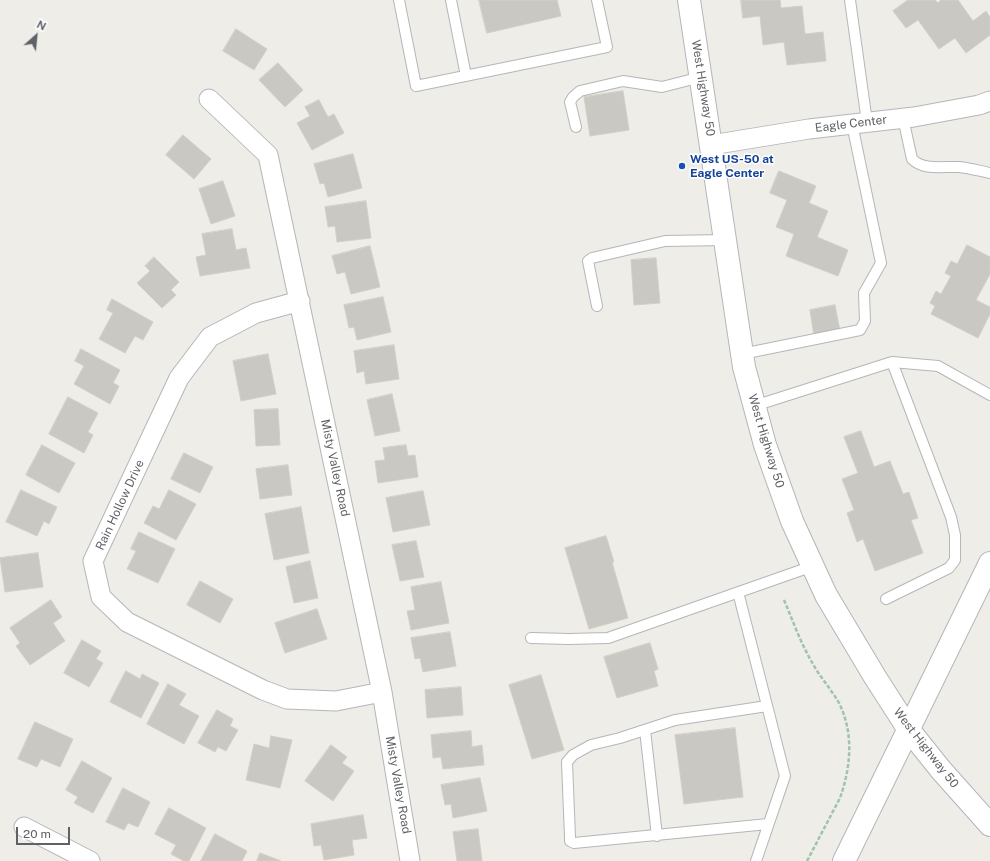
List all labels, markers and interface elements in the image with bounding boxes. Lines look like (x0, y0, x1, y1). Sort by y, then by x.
north arrow (16, 16, 56, 56)
text: N (35, 18, 48, 33)
street label: West Highway 50 (688, 39, 718, 137)
street label: Eagle Center (814, 112, 888, 136)
place label: West US-50 at Eagle Center (690, 152, 774, 180)
marker: West US-50 at Eagle Center (677, 161, 687, 171)
street label: West Highway 50 (745, 392, 787, 490)
street label: Misty Valley Road (318, 418, 352, 518)
street label: Rain Hollow Drive (93, 458, 147, 552)
street label: West Highway 50 (890, 705, 962, 791)
street label: Misty Valley Road (382, 735, 414, 835)
scale bar (18, 819, 72, 845)
text: 20 m (23, 827, 51, 841)

